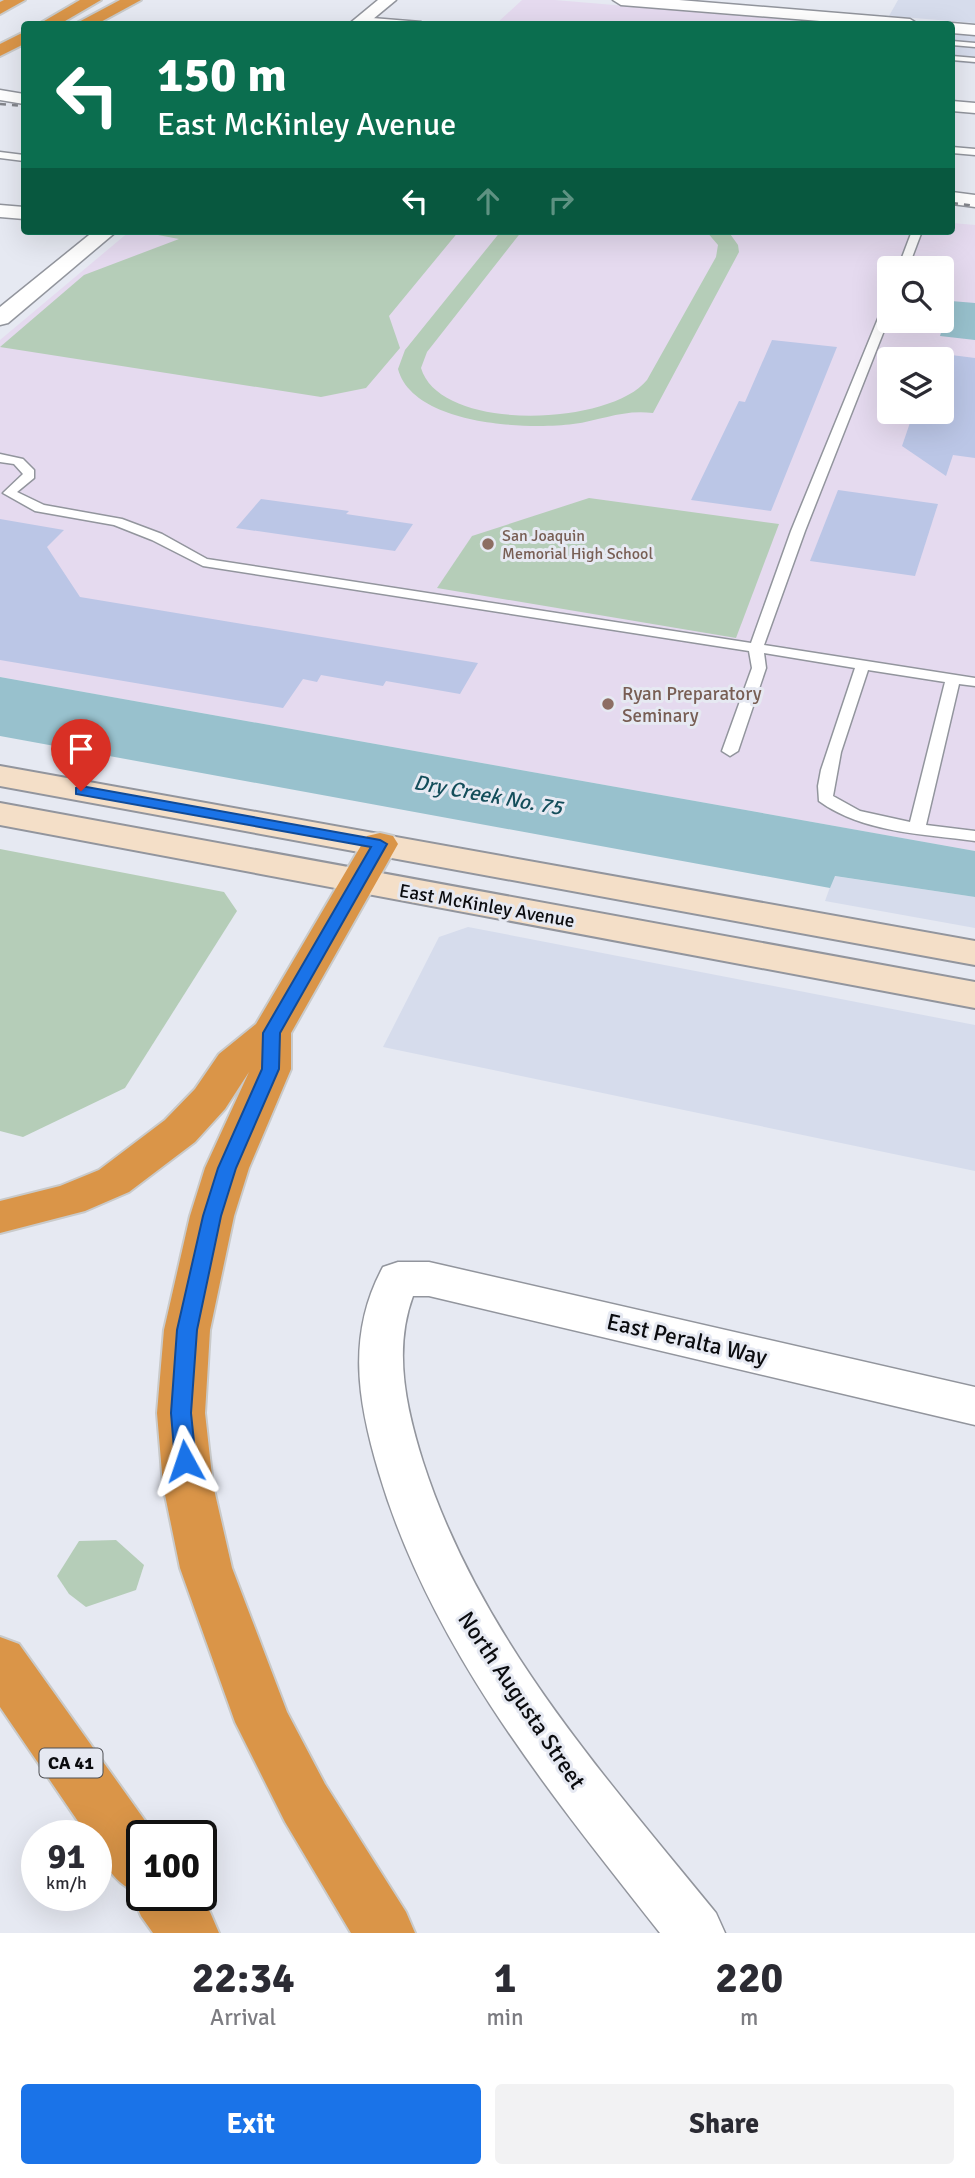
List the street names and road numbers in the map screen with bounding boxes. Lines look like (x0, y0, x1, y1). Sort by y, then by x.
street label: East McKinley Avenue (397, 879, 576, 933)
street label: East Peralta Way (604, 1307, 770, 1372)
street label: North Augusta Street (451, 1606, 592, 1795)
road number: CA 41 (40, 1748, 102, 1778)

